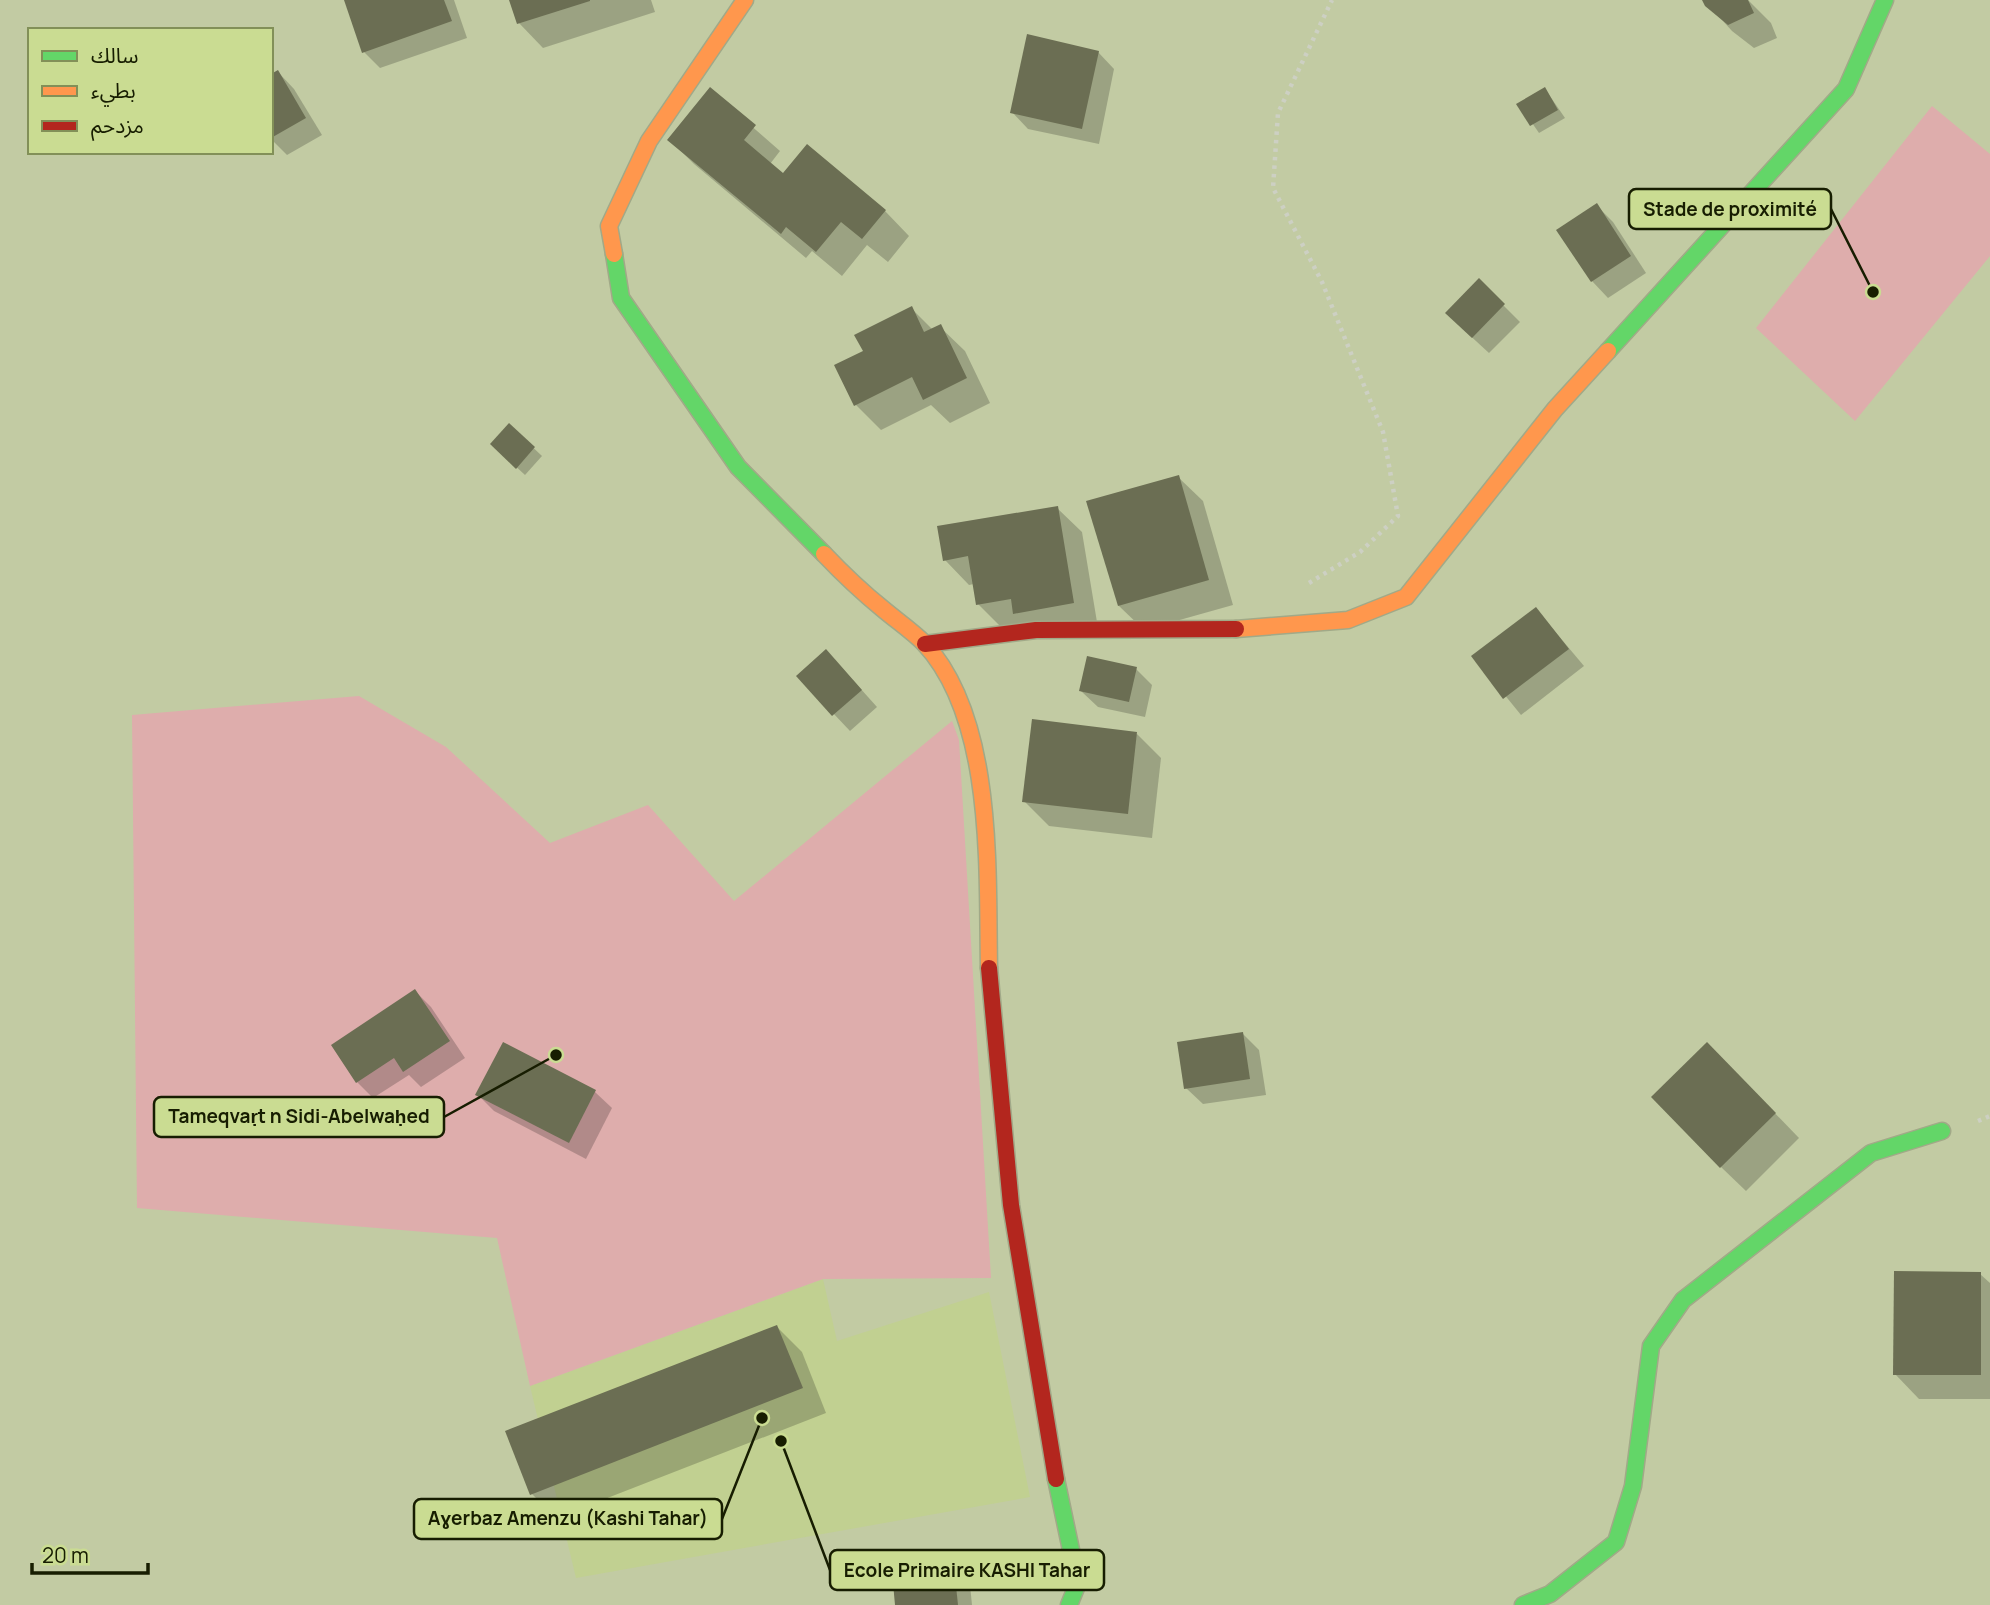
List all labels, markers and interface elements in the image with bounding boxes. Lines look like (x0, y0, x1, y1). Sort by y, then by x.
legend (28, 28, 273, 154)
text: سالك (91, 41, 138, 69)
text: بطيء (91, 76, 136, 107)
text: مزدحم (91, 111, 144, 141)
callout: Stade de proximité (1629, 189, 1831, 229)
text: Stade de proximité (1643, 196, 1817, 222)
callout: Tameqvaṛt n Sidi-Abelwaḥed (154, 1097, 444, 1137)
text: Tameqvaṛt n Sidi-Abelwaḥed (168, 1103, 430, 1129)
callout: Aɣerbaz Amenzu (Kashi Tahar) (414, 1499, 722, 1539)
text: Aɣerbaz Amenzu (Kashi Tahar) (428, 1505, 708, 1531)
scale bar (32, 1532, 147, 1576)
text: 20 m (42, 1541, 89, 1569)
callout: Ecole Primaire KASHI Tahar (830, 1550, 1104, 1590)
text: Ecole Primaire KASHI Tahar (844, 1557, 1091, 1583)

